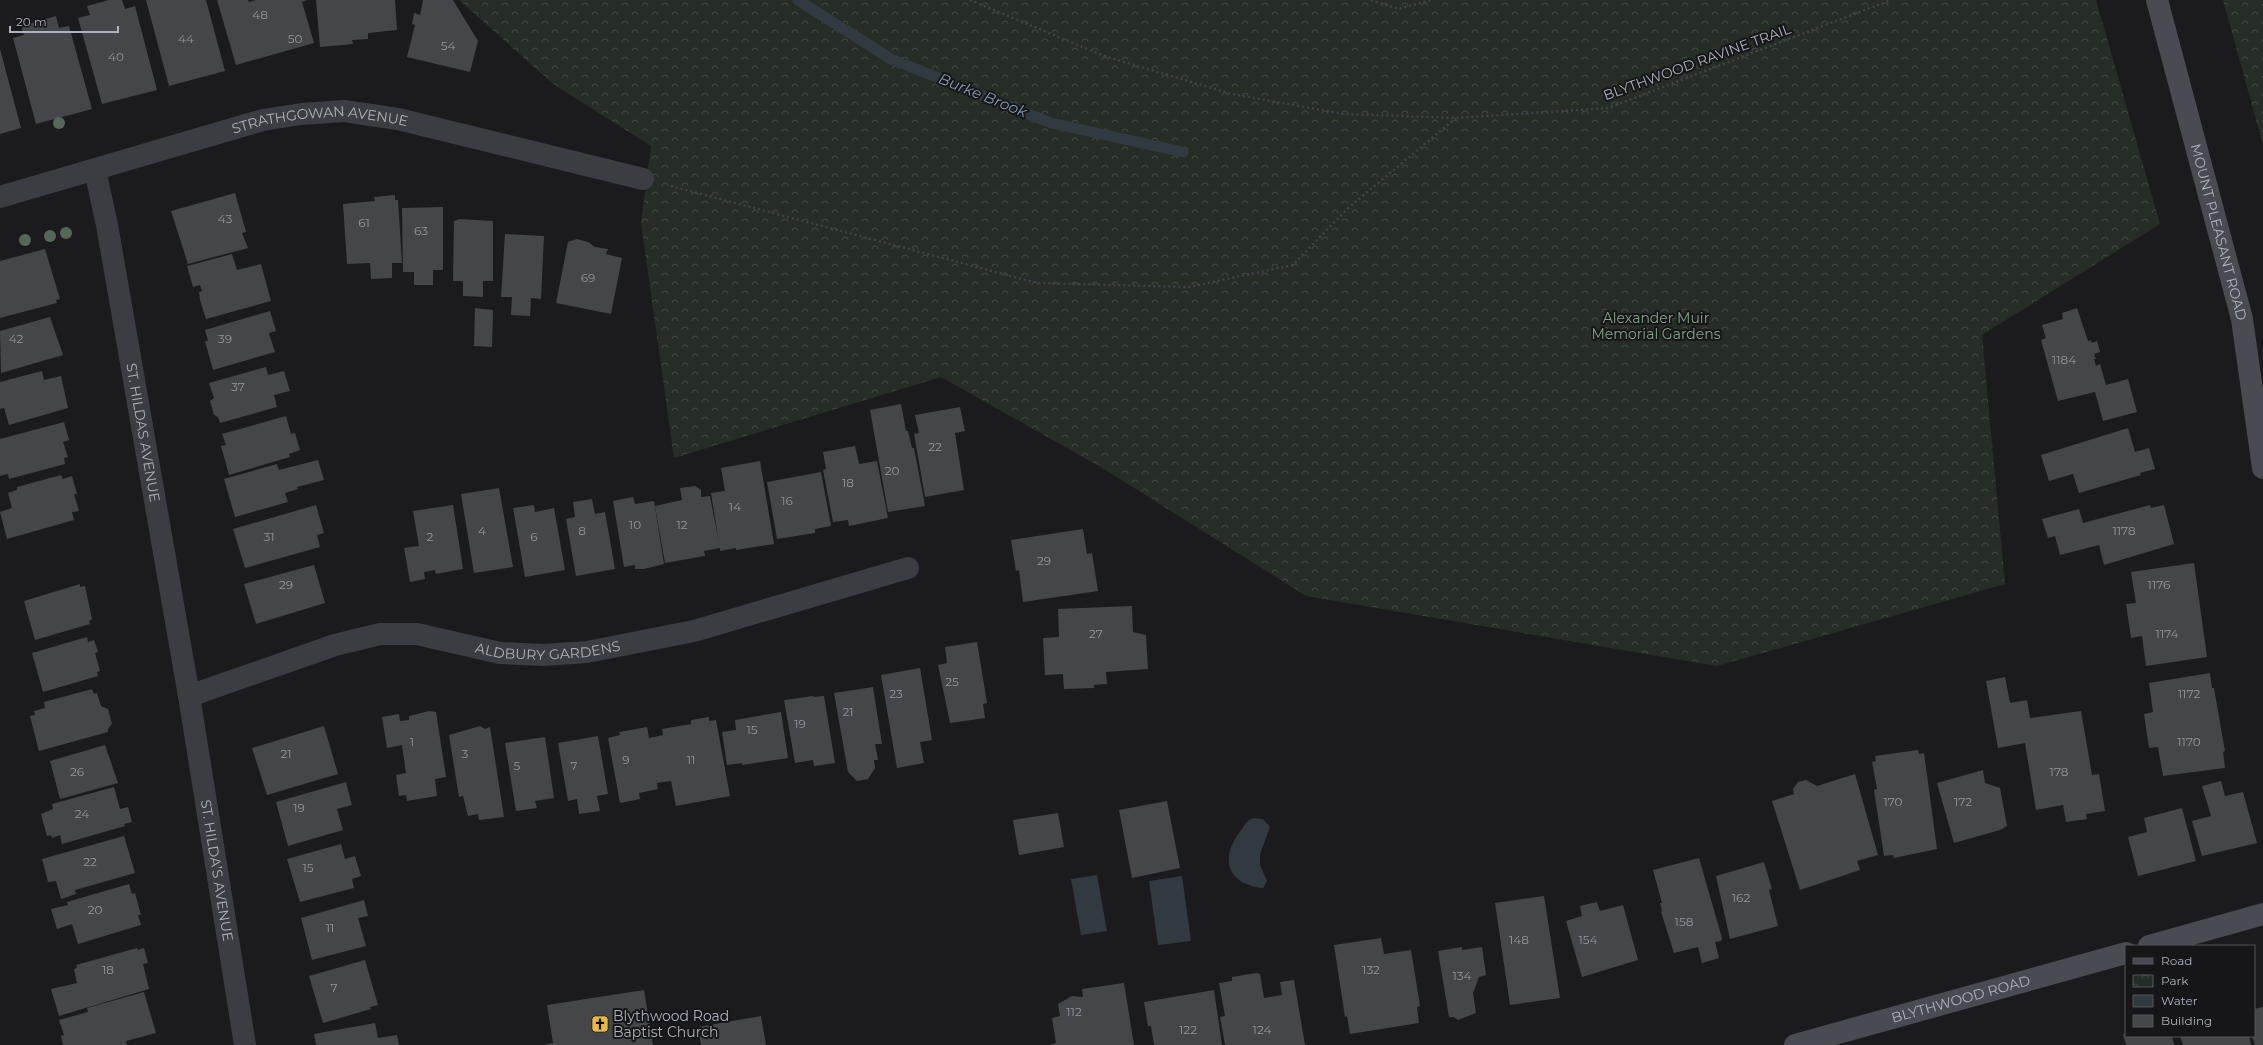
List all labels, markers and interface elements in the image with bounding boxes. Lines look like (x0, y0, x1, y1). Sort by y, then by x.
house number: 48 (252, 7, 268, 22)
scale bar (10, 8, 118, 34)
text: 20 m (16, 14, 47, 29)
street label: BLYTHWOOD RAVINE TRAIL (1601, 19, 1794, 104)
house number: 44 (178, 31, 194, 46)
house number: 50 (288, 31, 302, 46)
house number: 54 (441, 38, 455, 53)
house number: 40 (108, 49, 124, 64)
water label: Burke Brook (936, 69, 1031, 122)
street label: STRATHGOWAN AVENUE (230, 102, 410, 138)
street label: MOUNT PLEASANT ROAD (2187, 142, 2251, 322)
house number: 43 (218, 211, 232, 226)
house number: 61 (358, 215, 370, 230)
house number: 63 (414, 223, 428, 238)
house number: 69 (581, 270, 595, 285)
park label: Alexander Muir Memorial Gardens (1591, 309, 1721, 343)
house number: 42 (9, 331, 24, 346)
house number: 39 (218, 331, 232, 346)
house number: 1184 (2052, 352, 2076, 367)
street label: ST. HILDAS AVENUE (122, 362, 164, 503)
house number: 37 (231, 379, 245, 394)
house number: 22 (928, 439, 942, 454)
house number: 20 (885, 463, 899, 478)
house number: 18 (842, 475, 854, 490)
house number: 16 (781, 493, 793, 508)
house number: 14 (729, 499, 741, 514)
house number: 10 (629, 517, 641, 532)
house number: 12 (676, 517, 688, 532)
house number: 4 (478, 523, 486, 538)
house number: 8 (578, 523, 586, 538)
house number: 1178 (2112, 523, 2136, 538)
house number: 31 (263, 529, 275, 544)
house number: 2 (427, 529, 434, 544)
house number: 6 (530, 529, 538, 544)
house number: 29 (1037, 553, 1051, 568)
house number: 29 (279, 577, 293, 592)
house number: 1176 (2148, 577, 2170, 592)
house number: 27 (1089, 626, 1103, 641)
house number: 1174 (2156, 626, 2179, 641)
street label: ALDBURY GARDENS (473, 637, 622, 664)
house number: 25 (945, 674, 959, 689)
house number: 23 (889, 686, 903, 701)
house number: 1172 (2178, 686, 2200, 701)
house number: 21 (842, 704, 854, 719)
house number: 19 (794, 716, 806, 731)
house number: 15 (746, 722, 758, 737)
house number: 1 (410, 734, 414, 749)
house number: 1170 (2177, 734, 2201, 749)
house number: 21 (280, 746, 292, 761)
house number: 3 (462, 746, 469, 761)
house number: 9 (622, 752, 630, 767)
house number: 11 (687, 752, 695, 767)
house number: 5 (514, 758, 521, 773)
house number: 7 (570, 758, 578, 773)
house number: 26 (70, 764, 84, 779)
house number: 178 (2050, 764, 2069, 779)
house number: 170 (1883, 794, 1903, 809)
house number: 172 (1954, 794, 1972, 809)
street label: ST. HILDA’S AVENUE (197, 798, 237, 943)
house number: 19 (293, 800, 305, 815)
house number: 24 (75, 806, 89, 821)
house number: 22 (83, 854, 97, 869)
house number: 15 (302, 860, 314, 875)
house number: 162 (1732, 890, 1750, 905)
house number: 20 (88, 902, 102, 917)
house number: 158 (1675, 914, 1694, 929)
house number: 11 (326, 920, 334, 935)
house number: 148 (1509, 932, 1529, 947)
house number: 154 (1578, 932, 1598, 947)
legend (2125, 945, 2255, 1037)
text: Road (2161, 953, 2192, 968)
house number: 18 (102, 962, 114, 977)
house number: 132 (1362, 962, 1380, 977)
house number: 134 (1452, 968, 1472, 983)
street label: BLYTHWOOD ROAD (1889, 971, 2032, 1027)
text: Park (2161, 973, 2189, 988)
house number: 7 (330, 980, 338, 995)
text: Water (2161, 993, 2198, 1008)
house number: 112 (1066, 1004, 1082, 1019)
place label: Blythwood Road Baptist Church (613, 1007, 729, 1041)
text: Building (2161, 1013, 2212, 1028)
church icon: Blythwood Road Baptist Church (590, 1014, 610, 1034)
house number: 122 (1179, 1022, 1197, 1037)
house number: 124 (1253, 1022, 1271, 1037)

